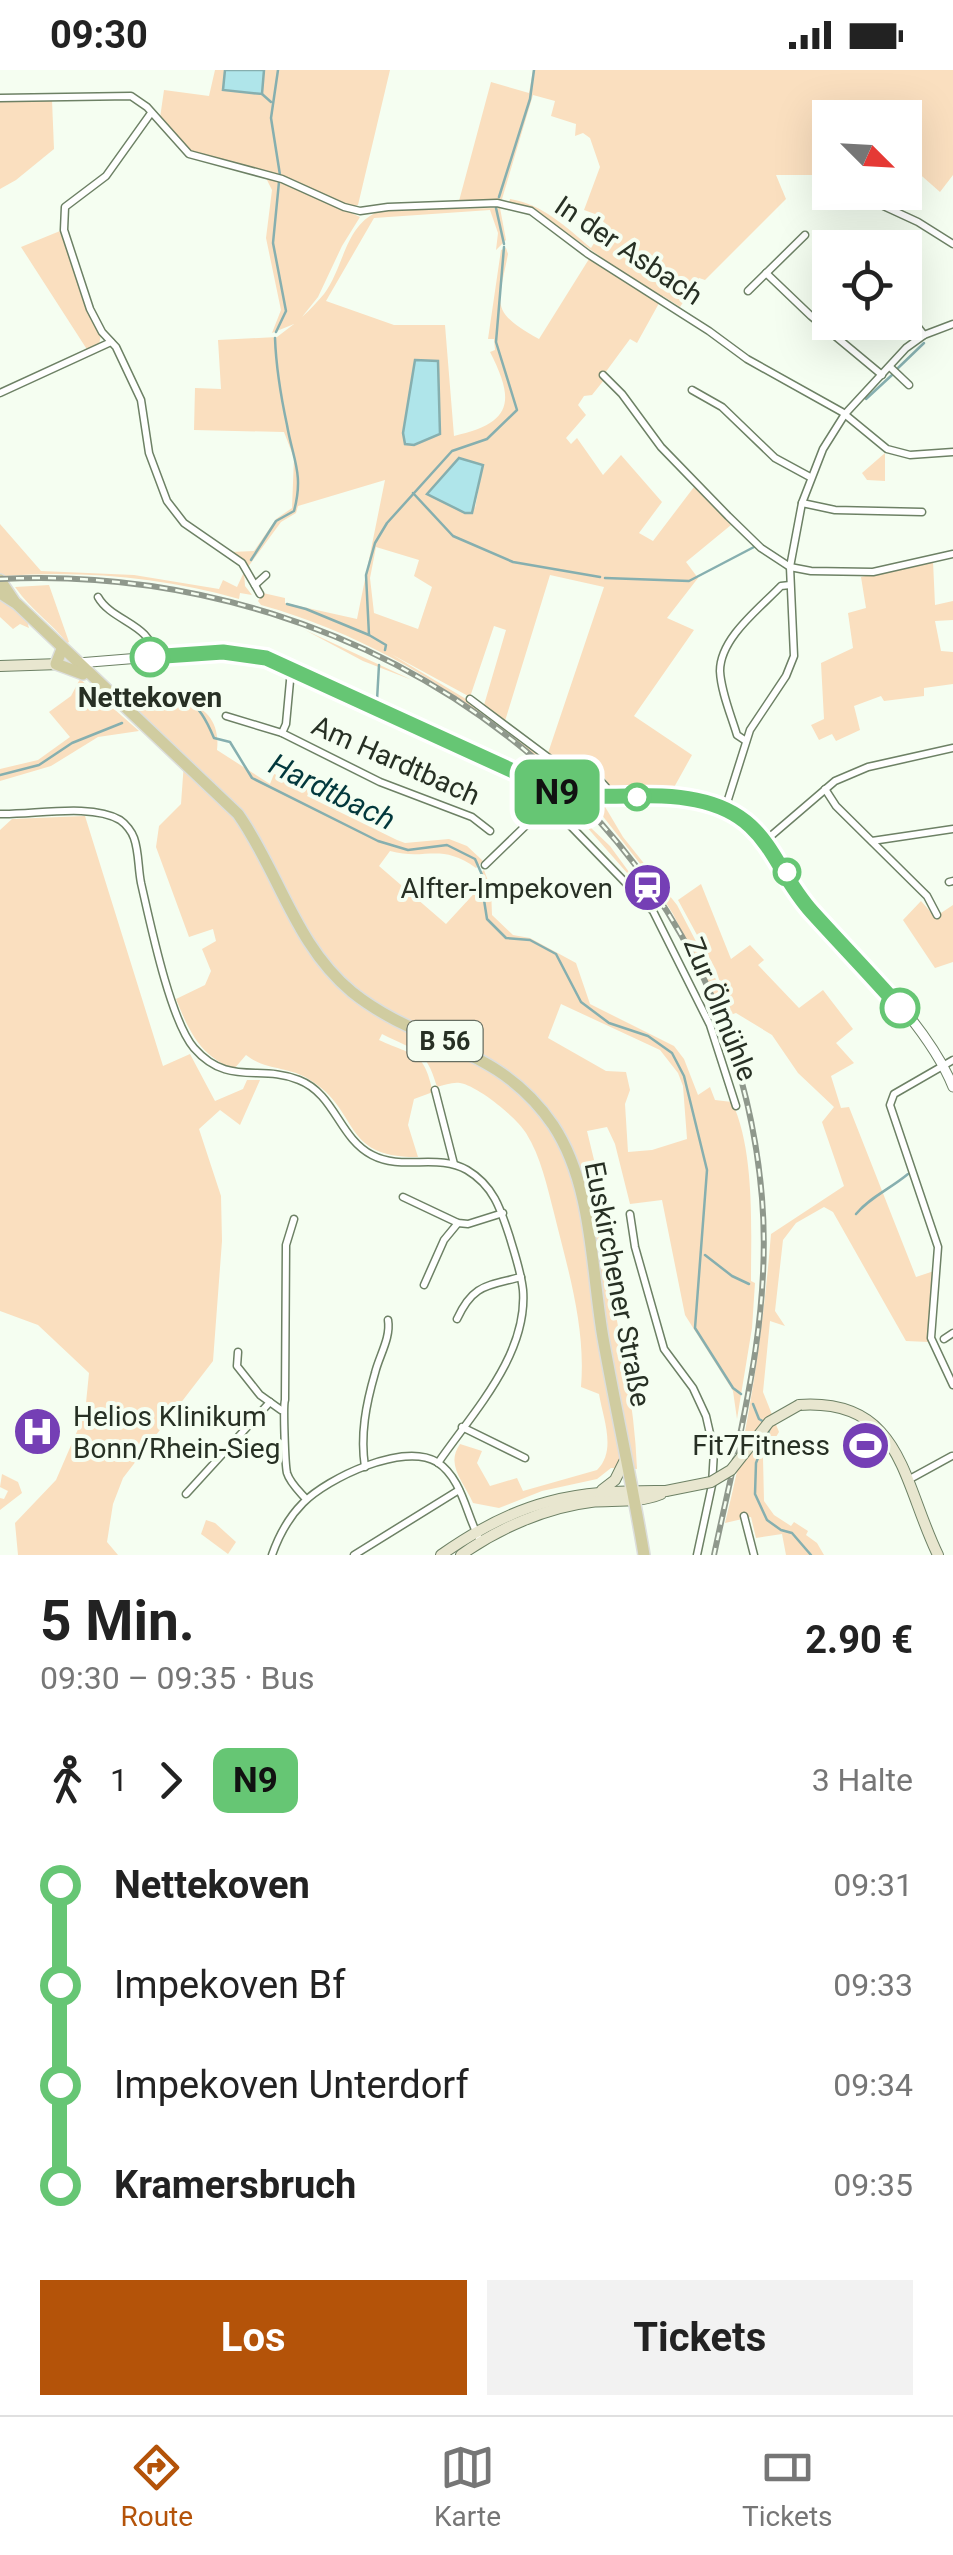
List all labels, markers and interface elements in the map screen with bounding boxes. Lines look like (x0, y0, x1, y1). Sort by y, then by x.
text: 09:30 (50, 13, 148, 57)
north arrow (812, 100, 922, 210)
map controls (812, 100, 922, 340)
street label: In der Asbach (549, 189, 709, 312)
button: locate (812, 230, 922, 340)
marker: Nettekoven (131, 638, 169, 676)
place label: Nettekoven (78, 681, 222, 714)
street label: Am Hardtbach (307, 708, 485, 812)
water label: Hardtbach (263, 746, 401, 838)
line badge: N9 (512, 760, 602, 824)
text: N9 (535, 772, 579, 813)
unlabelled marker (624, 784, 650, 810)
unlabelled marker (774, 859, 800, 885)
station icon: Alfter-Impekoven (622, 862, 674, 914)
place label: Alfter-Impekoven (401, 872, 613, 905)
street label: Zur Ölmühle (677, 933, 764, 1086)
unlabelled marker (881, 989, 919, 1027)
road number: B 56 (408, 1021, 482, 1061)
street label: Euskirchener Straße (578, 1159, 657, 1409)
place label: Helios Klinikum Bonn/Rhein-Sieg (73, 1400, 280, 1465)
hospital icon: Helios Klinikum Bonn/Rhein-Sieg (12, 1406, 64, 1458)
sports icon: Fit7Fitness (839, 1419, 891, 1471)
place label: Fit7Fitness (692, 1429, 830, 1462)
text: 5 Min. (40, 1589, 195, 1653)
text: 2.90 € (805, 1618, 913, 1662)
text: 09:30 – 09:35 · Bus (40, 1659, 315, 1697)
icon: walk (40, 1753, 95, 1808)
icon: forward (143, 1753, 198, 1808)
text: N9 (233, 1760, 278, 1801)
text: 1 (110, 1761, 128, 1799)
text: 3 Halte (812, 1761, 913, 1799)
text: Nettekoven (114, 1863, 310, 1907)
text: 09:31 (833, 1866, 913, 1904)
text: Impekoven Bf (114, 1963, 345, 2007)
text: 09:33 (833, 1966, 913, 2004)
text: Impekoven Unterdorf (114, 2063, 469, 2107)
text: 09:34 (833, 2066, 913, 2104)
text: Kramersbruch (114, 2163, 356, 2207)
text: 09:35 (833, 2166, 913, 2204)
button: Los (40, 2280, 467, 2395)
button: Tickets (487, 2280, 913, 2395)
tab: Route (120, 2440, 193, 2533)
tab: Karte (434, 2440, 501, 2533)
tab: Tickets (742, 2440, 833, 2533)

